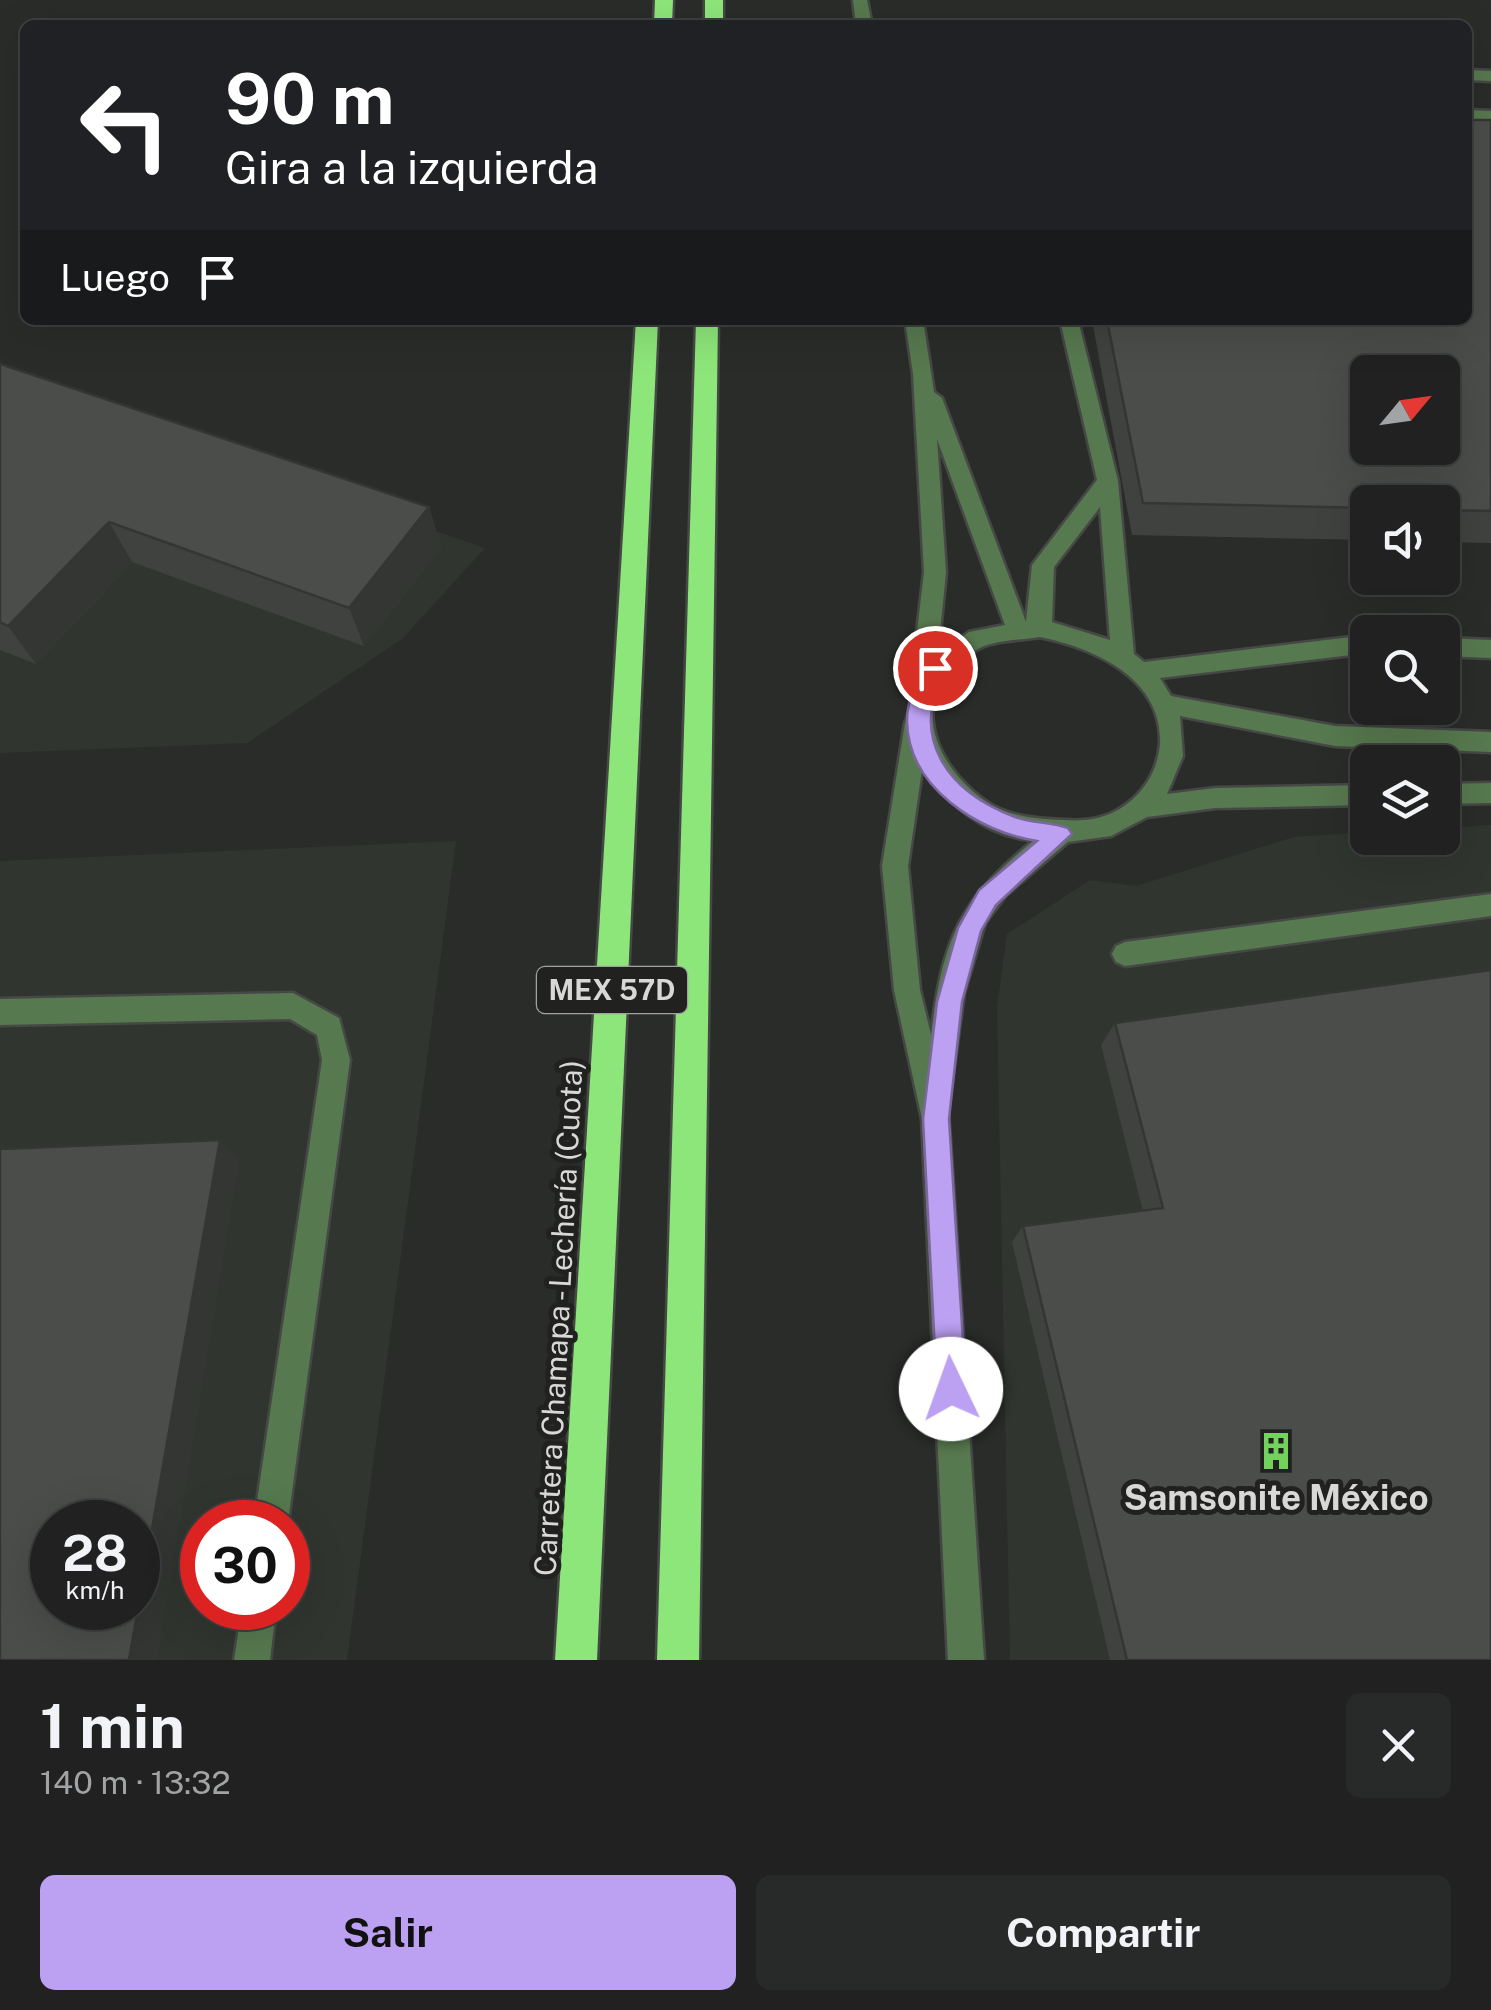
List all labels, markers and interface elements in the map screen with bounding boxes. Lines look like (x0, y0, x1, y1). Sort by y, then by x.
text: 90 m (225, 57, 395, 140)
icon: left (60, 60, 190, 190)
text: Gira a la izquierda (225, 141, 598, 194)
icon: arrive (190, 250, 245, 305)
text: Luego (60, 255, 170, 300)
north arrow (1350, 355, 1460, 465)
map controls (1350, 355, 1460, 855)
button: sound (1350, 485, 1460, 595)
button: search (1350, 615, 1460, 725)
pin (893, 626, 978, 711)
icon: arrive (908, 641, 963, 696)
button: layers (1350, 745, 1460, 855)
road number: MEX 57D (537, 967, 687, 1013)
street label: Carretera Chamapa - Lechería (Cuota) (527, 1059, 589, 1577)
position arrow (899, 1337, 1003, 1441)
building icon: Samsonite México (1255, 1430, 1297, 1472)
place label: Samsonite México (1123, 1477, 1429, 1518)
speed limit sign: 30 (180, 1500, 310, 1630)
text: 28 (62, 1523, 128, 1582)
text: km/h (66, 1575, 124, 1605)
text: 1 min (40, 1691, 185, 1762)
button: close (1346, 1693, 1451, 1798)
text: 140 m · 13:32 (40, 1764, 231, 1801)
button: Salir (40, 1875, 736, 1990)
button: Compartir (756, 1875, 1451, 1990)

